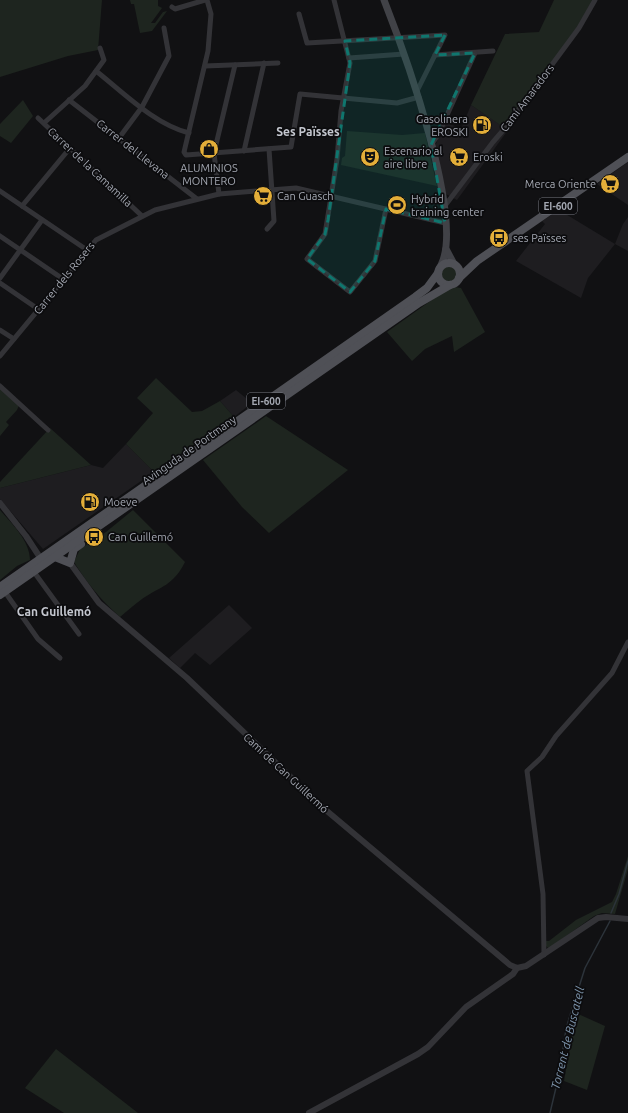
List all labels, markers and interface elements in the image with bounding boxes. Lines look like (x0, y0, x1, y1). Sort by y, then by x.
street label: Camí Amaradors (498, 62, 556, 134)
place label: Gasolinera EROSKI (416, 113, 468, 138)
fuel station icon: Gasolinera EROSKI (471, 114, 493, 136)
street label: Carrer del Llevana (94, 117, 172, 181)
street label: Carrer de la Camamilla (45, 125, 135, 209)
district label: Ses Païsses (276, 125, 340, 138)
shop icon: ALUMINIOS MONTERO (198, 138, 220, 160)
place label: Escenario al aire libre (384, 145, 442, 170)
theatre icon: Escenario al aire libre (359, 146, 381, 168)
supermarket icon: Eroski (448, 146, 470, 168)
place label: Eroski (473, 151, 503, 163)
place label: ALUMINIOS MONTERO (180, 162, 238, 187)
supermarket icon: Merca Oriente (599, 173, 621, 195)
place label: Merca Oriente (525, 178, 596, 190)
supermarket icon: Can Guasch (252, 185, 274, 207)
place label: Can Guasch (277, 190, 334, 202)
place label: Hybrid training center (411, 193, 485, 218)
sports icon: Hybrid training center (386, 194, 408, 216)
road number: EI-600 (539, 198, 577, 214)
bus stop icon: ses Païsses (488, 227, 510, 249)
place label: ses Païsses (513, 232, 567, 244)
street label: Carrer dels Rosers (31, 239, 97, 316)
road number: EI-600 (247, 393, 285, 409)
street label: Avinguda de Portmany (140, 413, 239, 487)
fuel station icon: Moeve (79, 491, 101, 513)
place label: Moeve (104, 496, 137, 508)
bus stop icon: Can Guillemó (83, 526, 105, 548)
place label: Can Guillemó (108, 531, 173, 543)
district label: Can Guillemó (17, 605, 91, 618)
street label: Camí de Can Guillermó (241, 731, 331, 815)
water label: Torrent de Buscatell (548, 985, 587, 1091)

